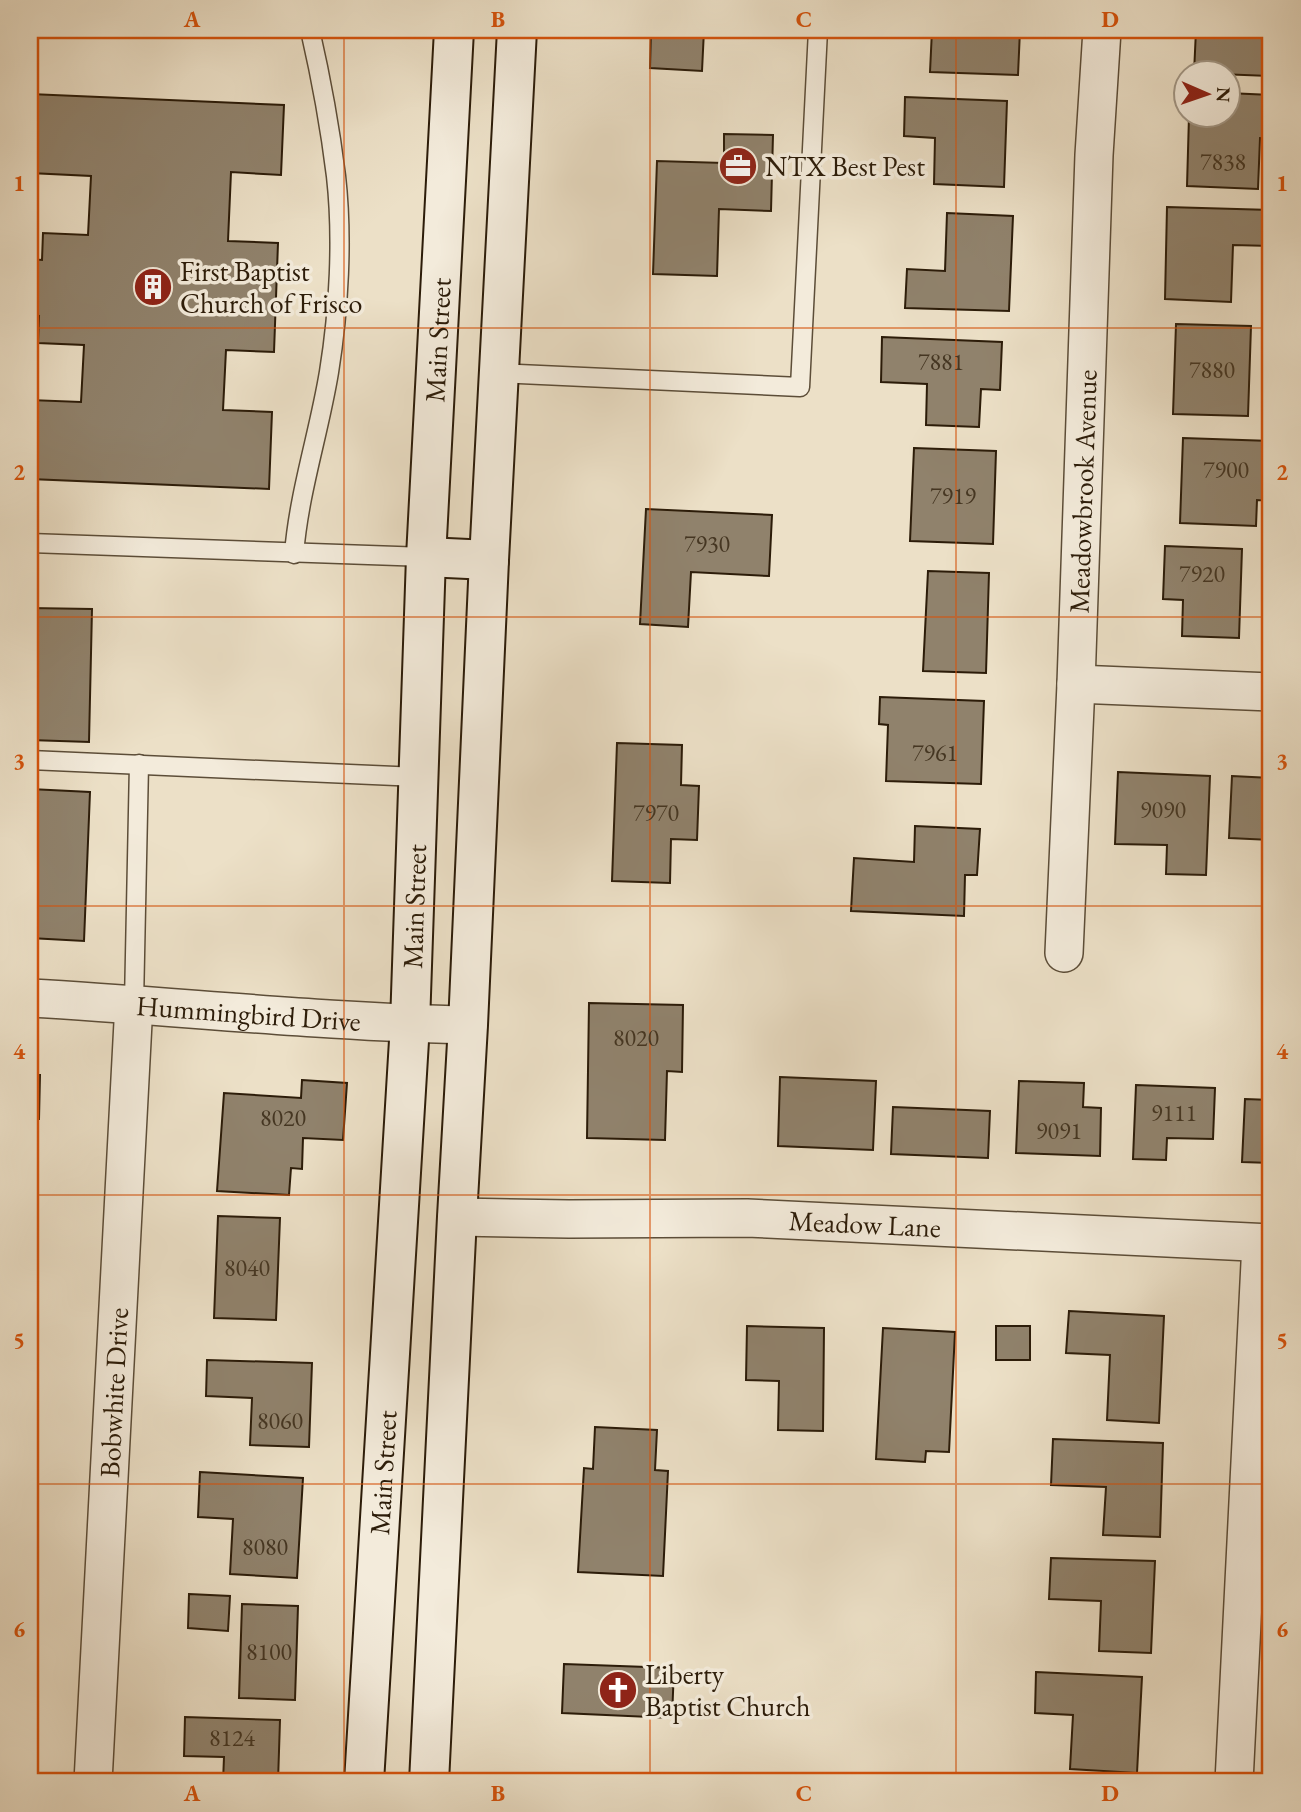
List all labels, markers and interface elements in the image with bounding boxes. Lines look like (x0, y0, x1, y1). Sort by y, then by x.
text: A (183, 4, 201, 34)
text: B (491, 4, 505, 34)
text: C (796, 4, 812, 34)
text: D (1101, 4, 1119, 34)
north arrow (1172, 60, 1242, 130)
text: N (1211, 86, 1236, 103)
office icon: NTX Best Pest (717, 145, 759, 187)
house number: 7838 (1200, 146, 1246, 177)
place label: NTX Best Pest (765, 148, 925, 184)
text: 1 (13, 168, 25, 198)
text: 1 (1276, 168, 1288, 198)
place label: First Baptist Church of Frisco (180, 253, 362, 321)
building icon: First Baptist Church of Frisco (132, 266, 174, 308)
street label: Main Street (416, 277, 459, 403)
house number: 7881 (918, 346, 964, 377)
house number: 7880 (1189, 354, 1235, 385)
street label: Meadowbrook Avenue (1060, 369, 1105, 614)
house number: 7900 (1203, 454, 1249, 485)
text: 2 (13, 457, 25, 487)
text: 2 (1276, 457, 1288, 487)
house number: 7919 (930, 480, 977, 511)
house number: 7930 (684, 528, 730, 559)
house number: 7920 (1179, 558, 1225, 589)
house number: 7961 (912, 737, 958, 768)
text: 3 (13, 746, 25, 776)
text: 3 (1276, 746, 1288, 776)
house number: 9090 (1140, 794, 1186, 825)
house number: 7970 (633, 797, 679, 828)
street label: Main Street (394, 843, 434, 969)
street label: Hummingbird Drive (135, 987, 362, 1039)
house number: 8020 (613, 1022, 659, 1053)
text: 4 (13, 1036, 26, 1066)
text: 4 (1276, 1036, 1289, 1066)
house number: 9111 (1151, 1097, 1197, 1128)
house number: 8020 (260, 1102, 306, 1133)
house number: 9091 (1036, 1115, 1082, 1146)
street label: Meadow Lane (788, 1202, 942, 1245)
house number: 8040 (224, 1252, 270, 1283)
street label: Bobwhite Drive (91, 1307, 136, 1478)
text: 5 (13, 1325, 25, 1355)
text: 5 (1276, 1325, 1288, 1355)
house number: 8060 (257, 1405, 303, 1436)
street label: Main Street (361, 1409, 405, 1536)
house number: 8080 (242, 1531, 288, 1562)
text: 6 (13, 1614, 25, 1644)
text: 6 (1276, 1614, 1288, 1644)
house number: 8100 (246, 1636, 292, 1667)
place label: Liberty Baptist Church (645, 1656, 810, 1724)
church icon: Liberty Baptist Church (597, 1669, 639, 1711)
house number: 8124 (209, 1722, 256, 1753)
text: A (183, 1778, 201, 1808)
text: B (491, 1778, 505, 1808)
text: C (796, 1778, 812, 1808)
text: D (1101, 1778, 1119, 1808)

